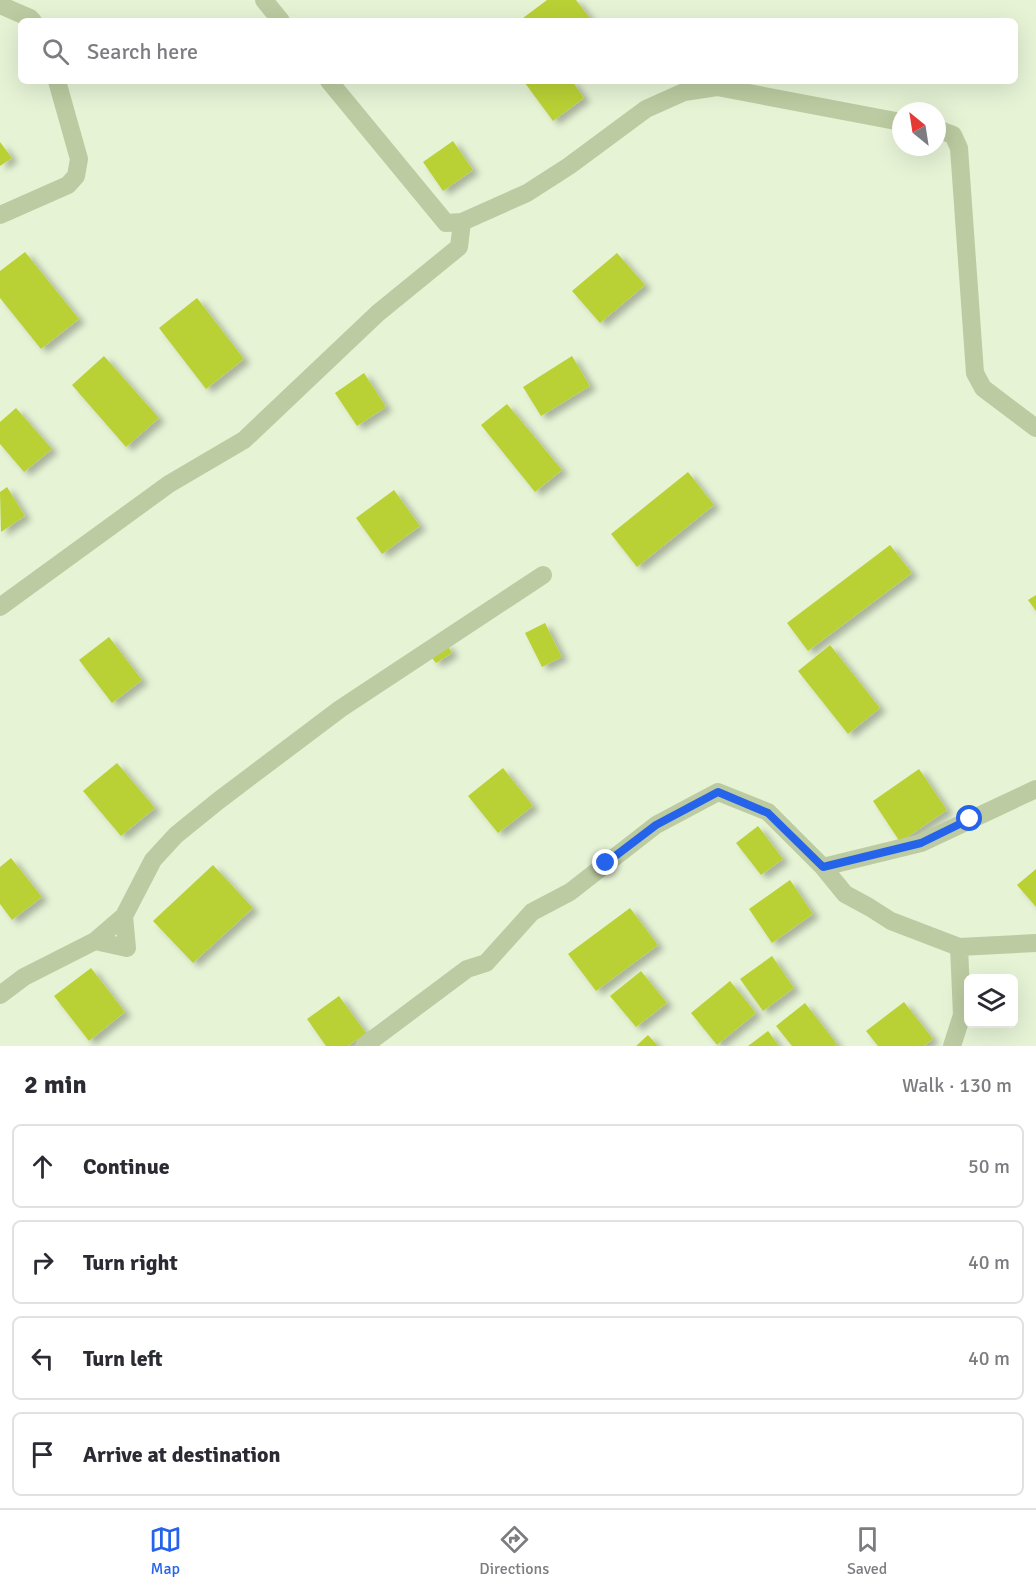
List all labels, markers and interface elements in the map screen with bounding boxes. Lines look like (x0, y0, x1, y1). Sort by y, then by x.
search box (18, 18, 1018, 84)
icon: search (39, 35, 72, 68)
text: Search here (87, 38, 198, 65)
north arrow (892, 102, 946, 156)
route start (956, 805, 982, 831)
route end (592, 849, 618, 875)
map controls (964, 974, 1018, 1028)
button: layers (964, 974, 1018, 1028)
text: 2 min (24, 1069, 87, 1101)
text: Walk · 130 m (902, 1073, 1012, 1098)
icon: ahead (26, 1150, 59, 1183)
text: Continue (83, 1153, 170, 1180)
text: 50 m (968, 1154, 1010, 1179)
icon: right (26, 1246, 59, 1279)
text: Turn right (83, 1249, 178, 1276)
text: 40 m (968, 1250, 1010, 1275)
icon: left (26, 1342, 59, 1375)
text: Turn left (83, 1345, 163, 1372)
text: 40 m (968, 1346, 1010, 1371)
icon: arrive (26, 1438, 59, 1471)
text: Arrive at destination (83, 1441, 280, 1468)
tab: Map (149, 1523, 182, 1579)
tab: Directions (479, 1523, 549, 1579)
tab: Saved (847, 1523, 887, 1579)

